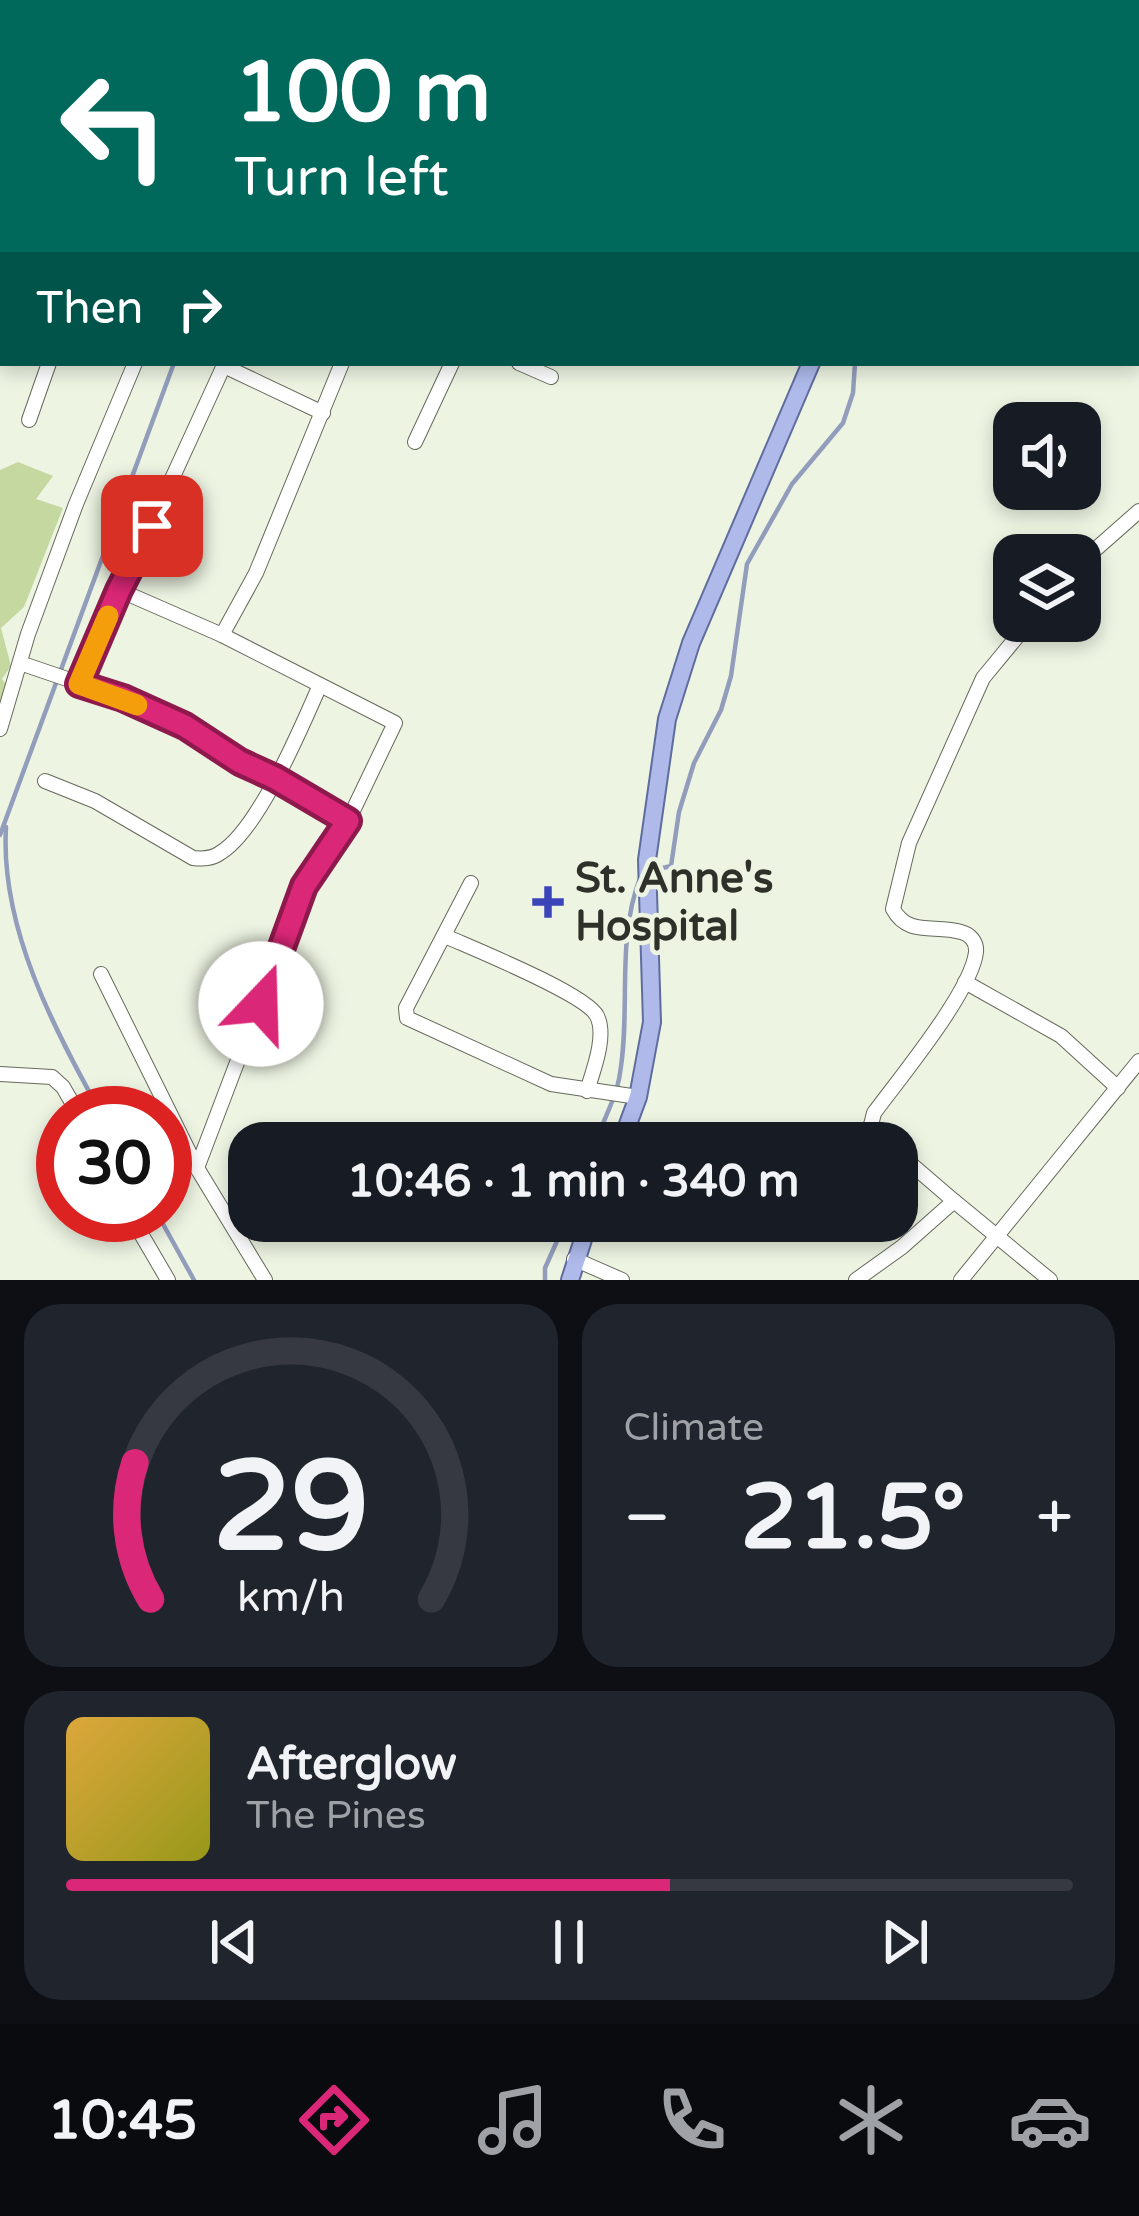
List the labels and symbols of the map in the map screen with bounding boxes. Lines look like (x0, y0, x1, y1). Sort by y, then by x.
pin (101, 475, 203, 577)
place label: St. Anne's Hospital (575, 853, 773, 952)
marker: St. Anne's Hospital (532, 886, 564, 918)
position arrow (198, 941, 324, 1067)
speed limit sign: 30 (36, 1086, 192, 1242)

